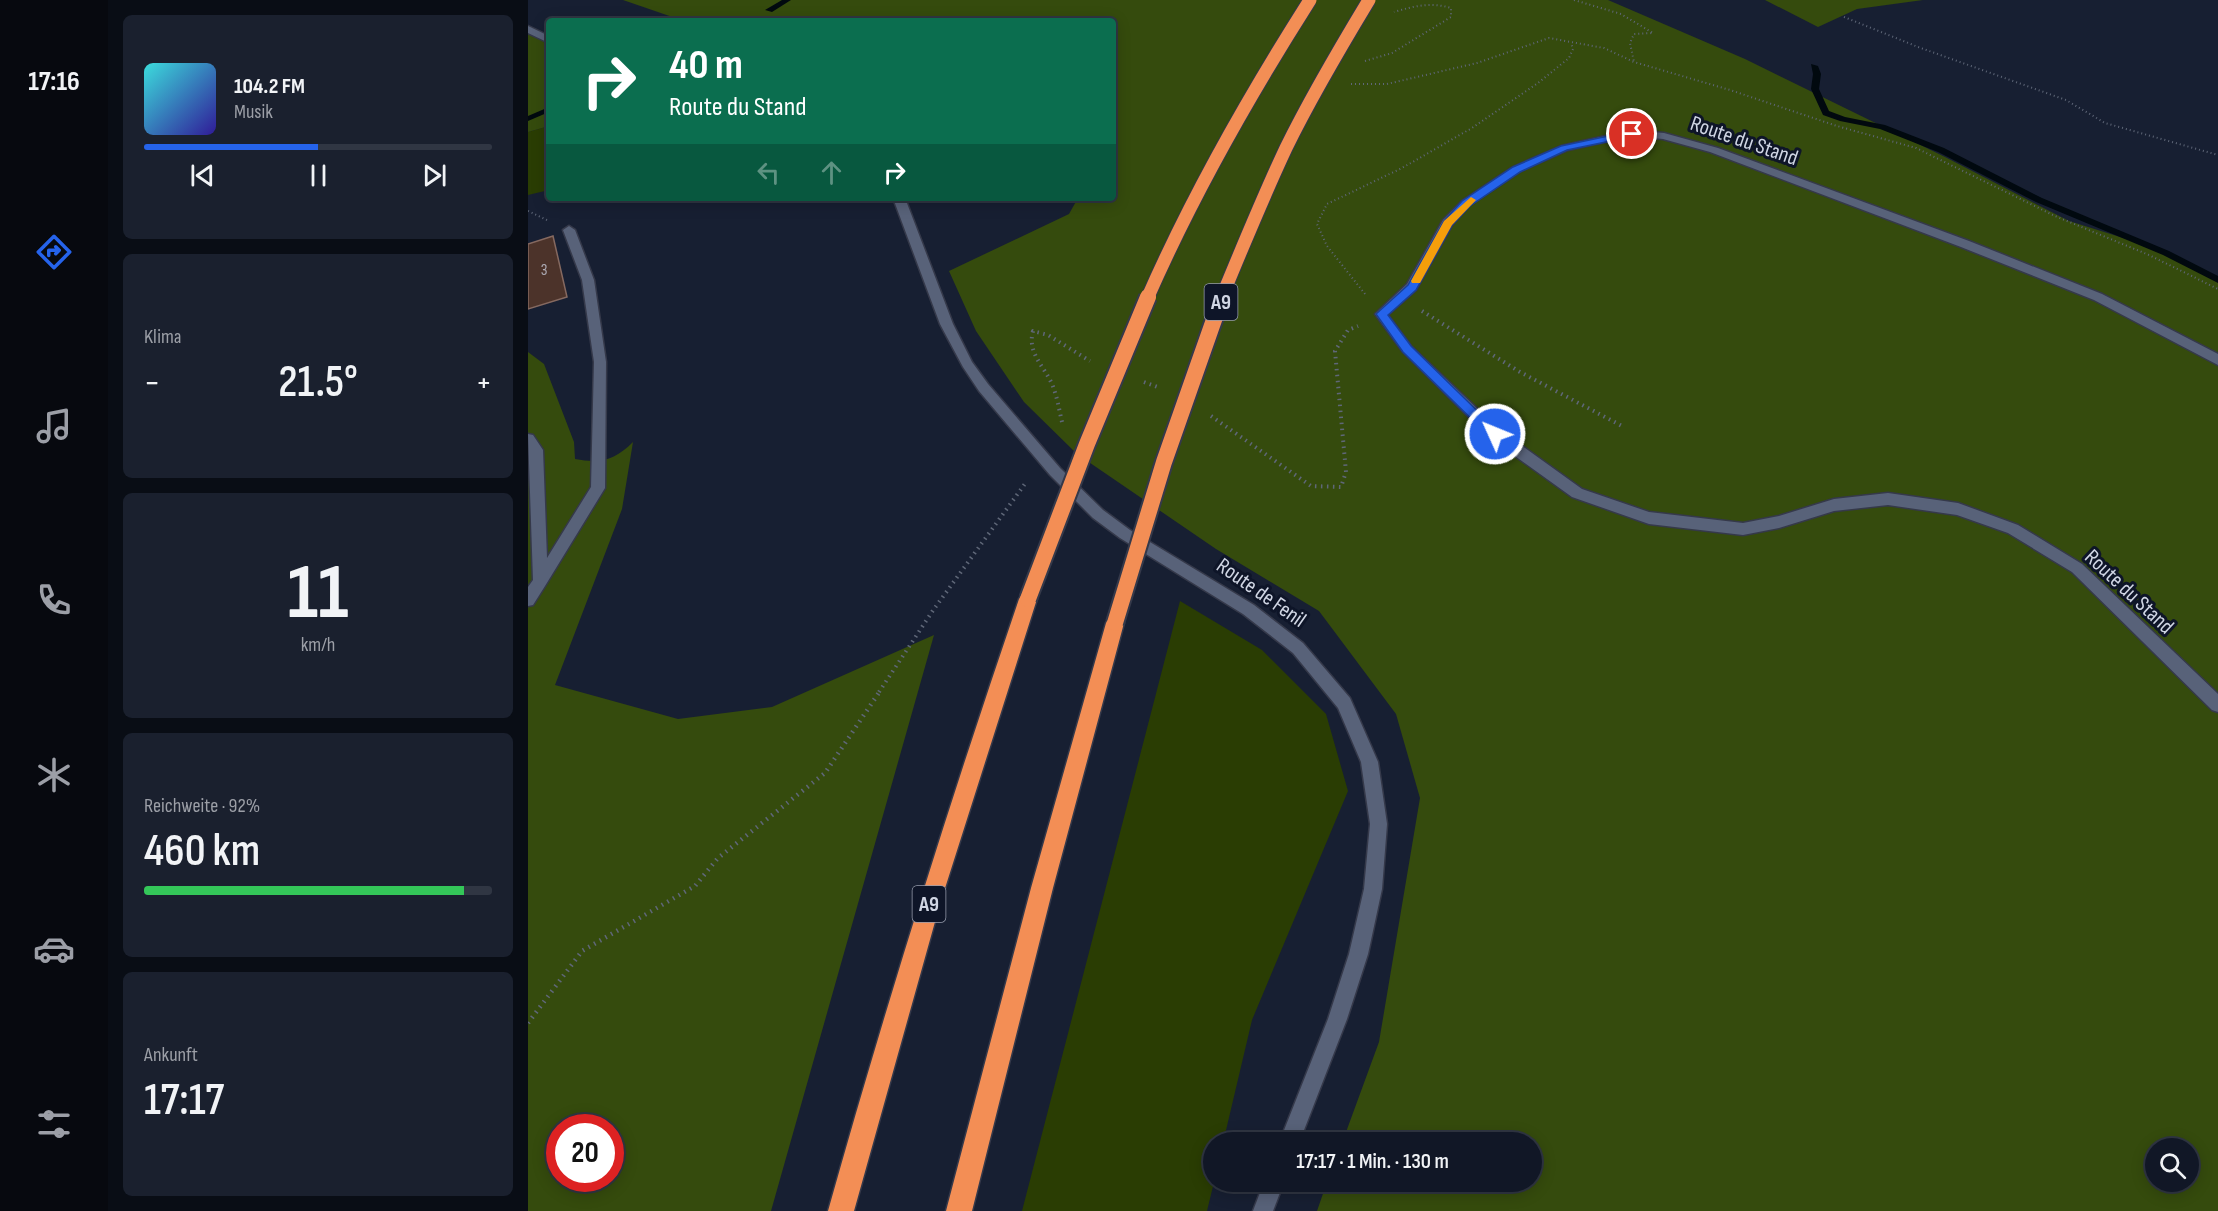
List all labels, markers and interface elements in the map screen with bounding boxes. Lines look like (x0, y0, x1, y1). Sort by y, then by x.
text: 40 m (669, 40, 743, 91)
icon: right (570, 42, 648, 120)
text: 17:16 (28, 66, 80, 98)
text: 104.2 FM (234, 73, 305, 100)
text: Route du Stand (669, 91, 807, 123)
text: Musik (234, 100, 273, 124)
pin (1606, 108, 1657, 159)
street label: Route du Stand (1687, 110, 1801, 172)
icon: arrive (1615, 117, 1648, 150)
icon: left (752, 156, 785, 189)
icon: ahead (815, 156, 848, 189)
icon: right (878, 156, 911, 189)
icon: previous (186, 159, 219, 192)
icon: pause (302, 159, 335, 192)
icon: next (418, 159, 451, 192)
icon: directions (33, 231, 75, 273)
house number: 3 (541, 261, 547, 280)
road number: A9 (1204, 284, 1238, 320)
text: Klima (144, 325, 182, 349)
text: 21.5° (278, 355, 358, 410)
text: − (144, 363, 160, 403)
text: + (476, 363, 492, 403)
position arrow (1463, 402, 1527, 466)
icon: music (33, 405, 75, 447)
street label: Route du Stand (2079, 544, 2179, 640)
text: 11 (287, 547, 349, 640)
street label: Route de Fenil (1211, 552, 1311, 634)
icon: phone (33, 579, 75, 621)
text: km/h (301, 633, 335, 657)
icon: climate (33, 754, 75, 796)
text: Reichweite · 92% (144, 794, 260, 818)
text: 460 km (144, 824, 260, 879)
road number: A9 (912, 886, 946, 922)
icon: car (33, 928, 75, 970)
text: Ankunft (144, 1043, 198, 1067)
text: 17:17 (144, 1073, 224, 1128)
icon: filters (33, 1103, 75, 1145)
speed limit sign: 20 (546, 1114, 624, 1192)
map controls (2145, 1138, 2199, 1192)
button: search (2145, 1138, 2199, 1192)
text: 17:17 · 1 Min. · 130 m (1296, 1148, 1449, 1175)

